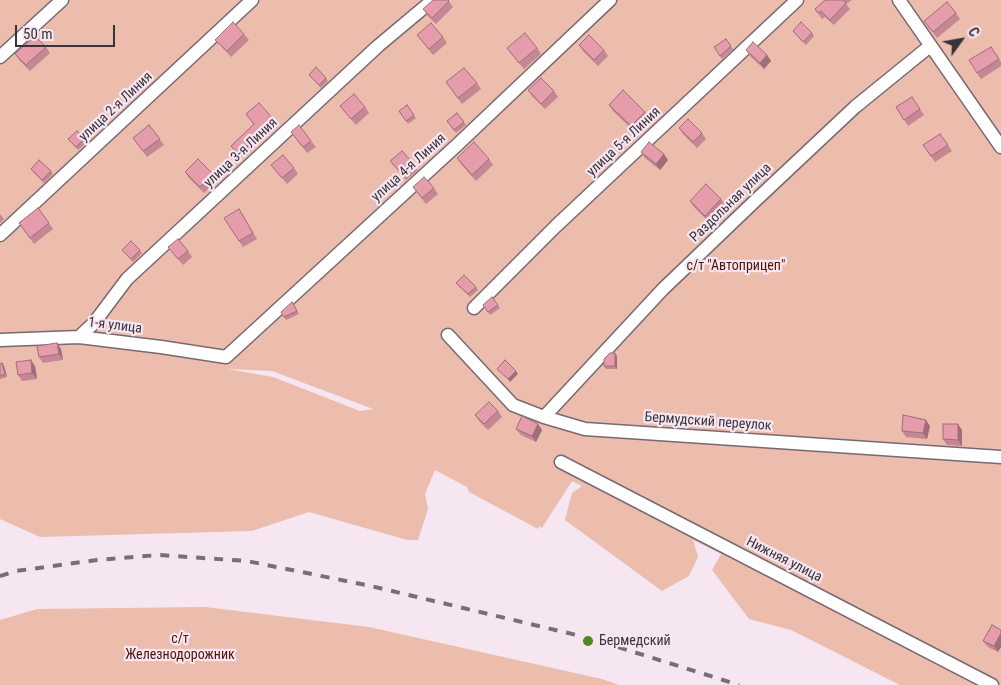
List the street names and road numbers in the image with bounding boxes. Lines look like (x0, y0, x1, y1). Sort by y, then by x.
street label: улица 2-я Линия (76, 69, 156, 145)
street label: улица 5-я Линия (584, 104, 664, 180)
street label: улица 3-я Линия (201, 115, 281, 191)
street label: улица 4-я Линия (368, 130, 450, 206)
street label: Раздольная улица (687, 160, 775, 246)
street label: 1-я улица (87, 314, 143, 338)
street label: Бермудский переулок (644, 409, 772, 435)
street label: Нижняя улица (743, 534, 825, 586)

